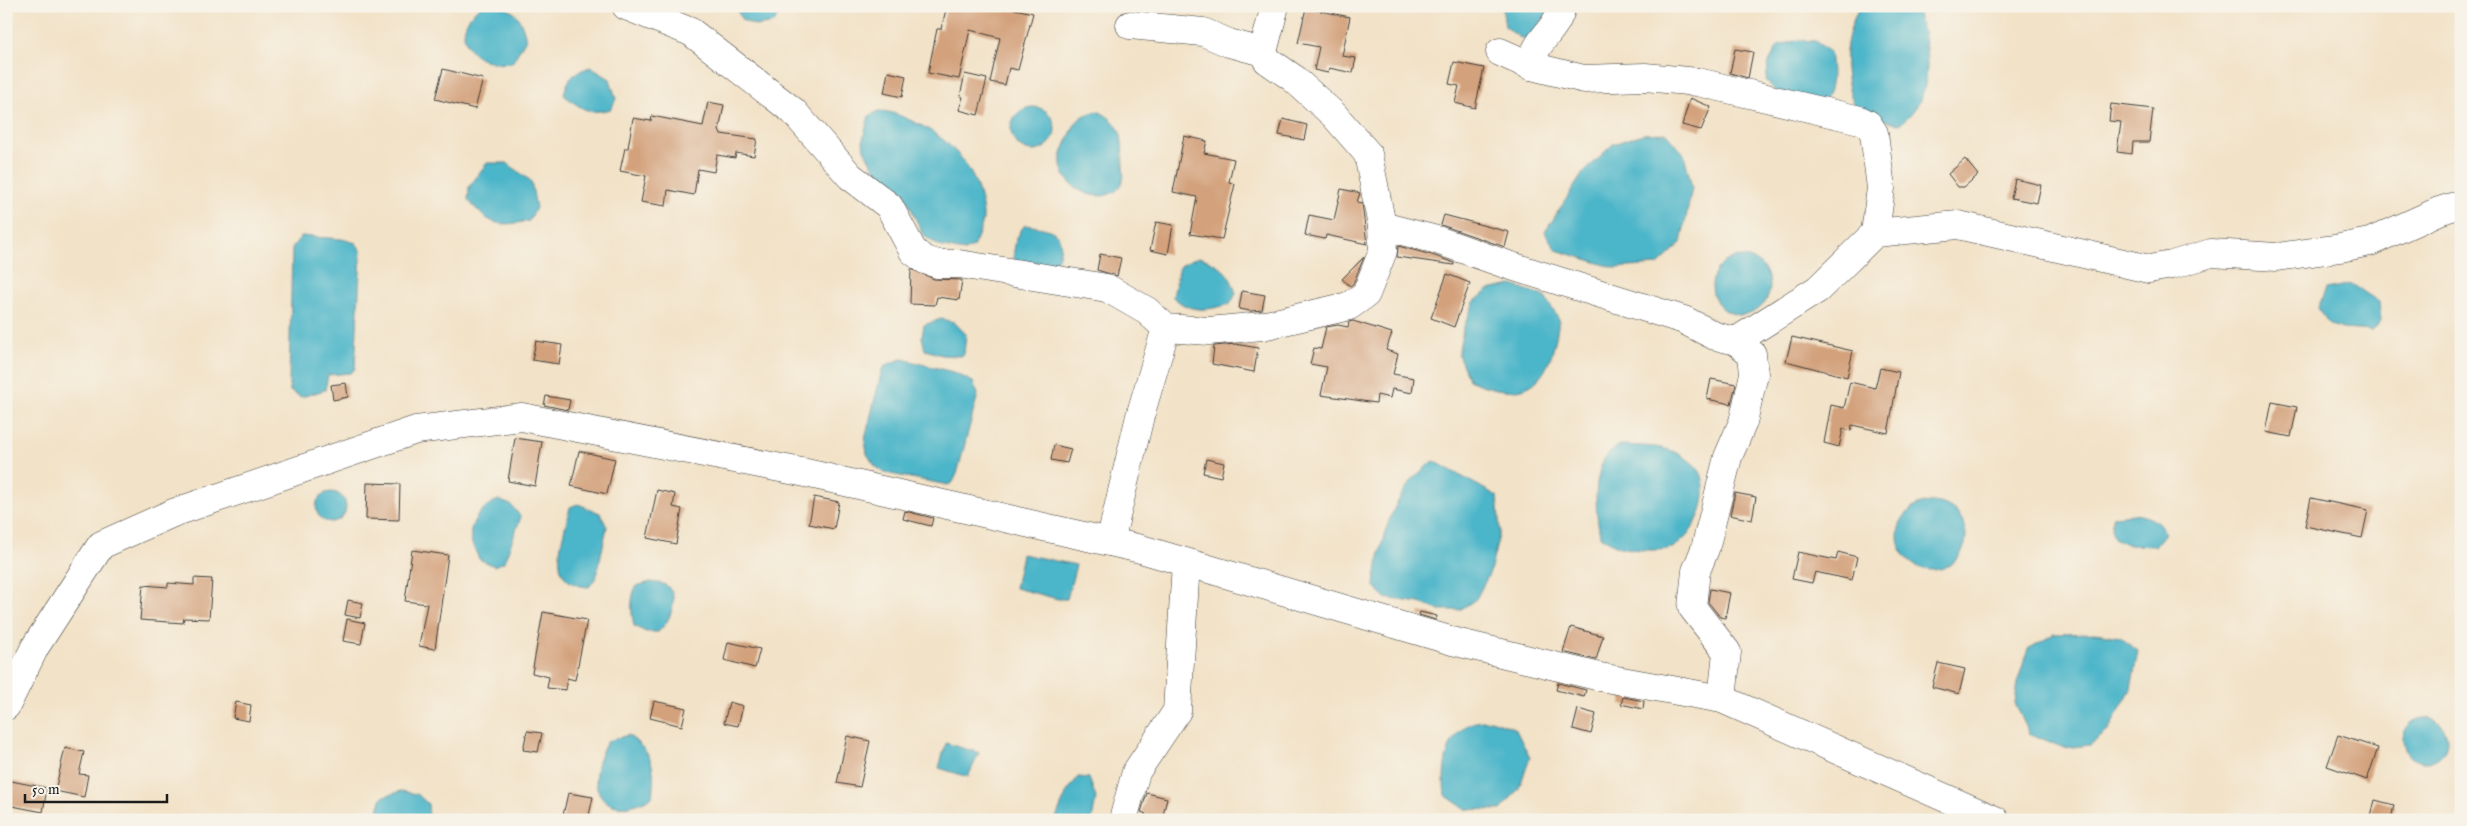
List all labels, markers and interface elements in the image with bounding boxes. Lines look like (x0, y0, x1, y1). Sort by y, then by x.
scale bar (25, 771, 168, 803)
text: 50 m (32, 780, 60, 799)

